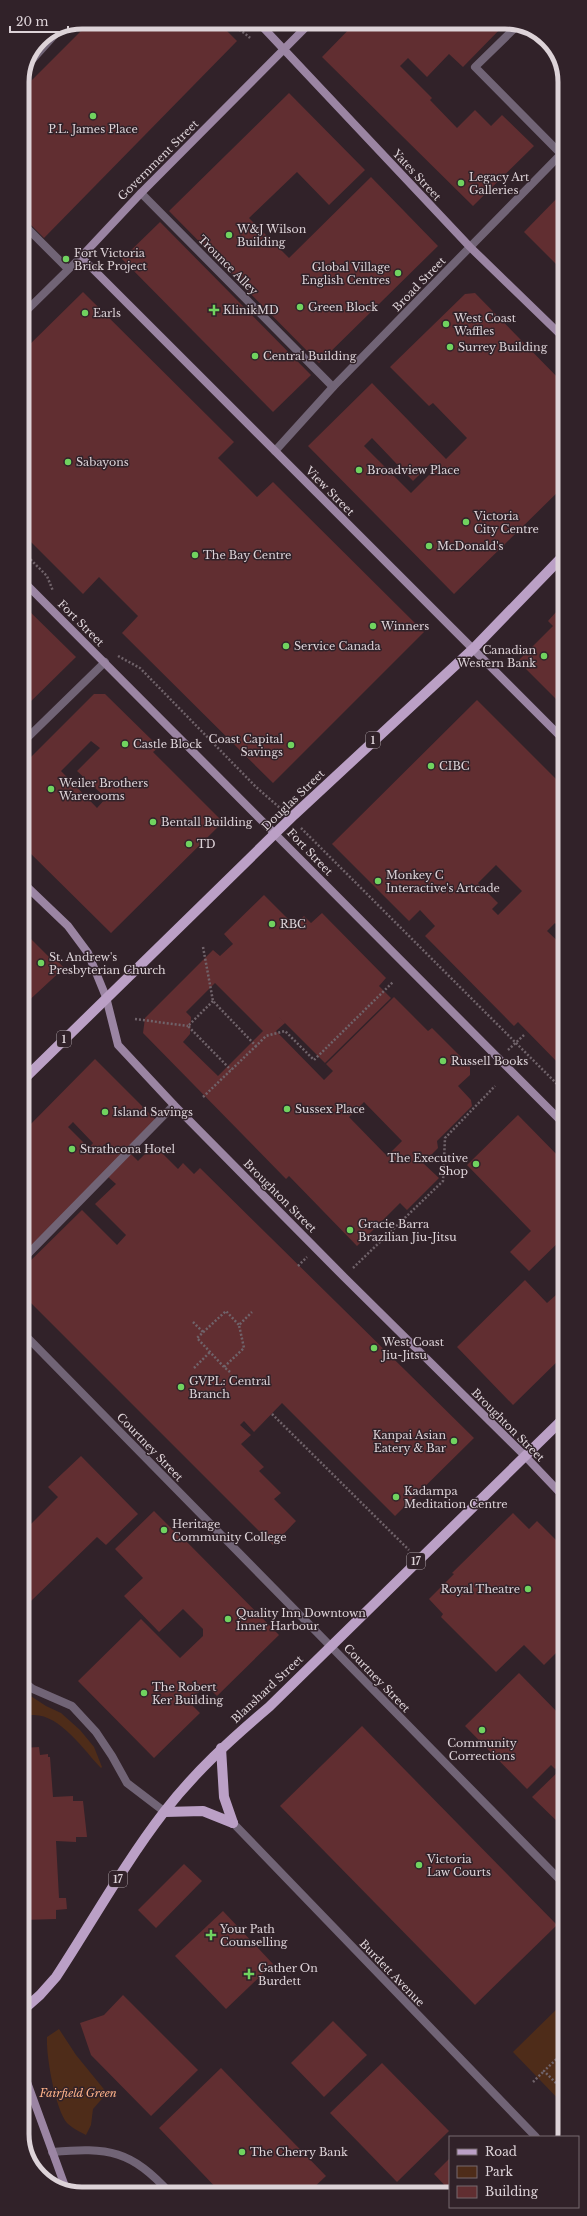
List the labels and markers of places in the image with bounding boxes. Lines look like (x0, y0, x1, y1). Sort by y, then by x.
marker: P.L. James Place (88, 111, 98, 121)
place label: P.L. James Place (48, 122, 138, 136)
place label: Legacy Art Galleries (469, 170, 530, 197)
marker: Legacy Art Galleries (456, 178, 466, 188)
place label: W&J Wilson Building (236, 222, 307, 249)
marker: W&J Wilson Building (224, 230, 234, 240)
place label: Fort Victoria Brick Project (74, 246, 148, 273)
marker: Fort Victoria Brick Project (61, 254, 71, 264)
place label: Global Village English Centres (302, 260, 390, 287)
marker: Global Village English Centres (393, 268, 403, 278)
place label: Green Block (308, 300, 378, 314)
marker: Green Block (295, 302, 305, 312)
place label: KlinikMD (223, 303, 279, 317)
marker: KlinikMD (208, 304, 220, 316)
place label: Earls (93, 306, 121, 320)
marker: Earls (80, 308, 90, 318)
place label: West Coast Waffles (453, 311, 517, 338)
marker: West Coast Waffles (441, 319, 451, 329)
place label: Surrey Building (458, 340, 548, 354)
marker: Surrey Building (445, 342, 455, 352)
place label: Central Building (263, 349, 357, 363)
marker: Central Building (250, 351, 260, 361)
place label: Sabayons (76, 455, 129, 469)
marker: Sabayons (63, 457, 73, 467)
place label: Broadview Place (367, 463, 459, 477)
marker: Broadview Place (354, 465, 364, 475)
place label: Victoria City Centre (473, 509, 539, 536)
marker: Victoria City Centre (461, 517, 471, 527)
place label: McDonald's (437, 539, 503, 553)
marker: McDonald's (424, 541, 434, 551)
place label: The Bay Centre (203, 548, 291, 562)
marker: The Bay Centre (190, 550, 200, 560)
place label: Winners (380, 619, 429, 633)
marker: Winners (368, 621, 378, 631)
place label: Service Canada (294, 639, 381, 653)
marker: Service Canada (281, 641, 291, 651)
place label: Canadian Western Bank (456, 643, 536, 670)
marker: Canadian Western Bank (539, 651, 549, 661)
place label: Coast Capital Savings (209, 732, 283, 759)
place label: Castle Block (133, 737, 202, 751)
marker: Castle Block (120, 739, 130, 749)
marker: Coast Capital Savings (286, 740, 296, 750)
place label: CIBC (439, 759, 470, 773)
marker: CIBC (426, 761, 436, 771)
place label: Weiler Brothers Warerooms (58, 776, 148, 803)
marker: Weiler Brothers Warerooms (46, 784, 56, 794)
place label: Bentall Building (161, 815, 253, 829)
marker: Bentall Building (148, 817, 158, 827)
place label: TD (197, 837, 216, 851)
marker: TD (184, 839, 194, 849)
place label: Monkey C Interactive's Artcade (386, 868, 500, 895)
marker: Monkey C Interactive's Artcade (373, 876, 383, 886)
place label: RBC (280, 917, 306, 931)
marker: RBC (267, 919, 277, 929)
place label: St. Andrew's Presbyterian Church (49, 950, 166, 977)
marker: St. Andrew's Presbyterian Church (36, 958, 46, 968)
place label: Russell Books (451, 1054, 528, 1068)
marker: Russell Books (438, 1056, 448, 1066)
place label: Sussex Place (295, 1102, 365, 1116)
marker: Sussex Place (282, 1104, 292, 1114)
place label: Island Savings (113, 1105, 193, 1119)
marker: Island Savings (100, 1107, 110, 1117)
place label: Strathcona Hotel (80, 1142, 176, 1156)
marker: Strathcona Hotel (67, 1144, 77, 1154)
place label: The Executive Shop (388, 1151, 468, 1178)
marker: The Executive Shop (471, 1159, 481, 1169)
place label: Gracie Barra Brazilian Jiu-Jitsu (358, 1217, 457, 1244)
marker: Gracie Barra Brazilian Jiu-Jitsu (345, 1225, 355, 1235)
place label: West Coast Jiu-Jitsu (380, 1335, 445, 1362)
marker: West Coast Jiu-Jitsu (369, 1343, 379, 1353)
place label: GVPL: Central Branch (189, 1374, 271, 1401)
marker: GVPL: Central Branch (176, 1382, 186, 1392)
place label: Kanpai Asian Eatery & Bar (373, 1428, 447, 1455)
marker: Kanpai Asian Eatery & Bar (449, 1436, 459, 1446)
place label: Kadampa Meditation Centre (404, 1484, 508, 1511)
marker: Kadampa Meditation Centre (391, 1492, 401, 1502)
place label: Heritage Community College (172, 1517, 287, 1544)
marker: Heritage Community College (159, 1525, 169, 1535)
place label: Royal Theatre (441, 1582, 520, 1596)
marker: Royal Theatre (523, 1584, 533, 1594)
place label: Quality Inn Downtown Inner Harbour (236, 1606, 366, 1633)
marker: Quality Inn Downtown Inner Harbour (223, 1614, 233, 1624)
place label: The Robert Ker Building (152, 1680, 224, 1707)
marker: The Robert Ker Building (139, 1688, 149, 1698)
marker: Community Corrections (477, 1725, 487, 1735)
place label: Community Corrections (447, 1736, 517, 1763)
place label: Victoria Law Courts (426, 1852, 491, 1879)
marker: Victoria Law Courts (414, 1860, 424, 1870)
place label: Your Path Counselling (219, 1922, 288, 1949)
marker: Your Path Counselling (205, 1929, 217, 1941)
place label: Gather On Burdett (258, 1961, 318, 1988)
marker: Gather On Burdett (243, 1968, 255, 1980)
place label: The Cherry Bank (250, 2145, 348, 2159)
marker: The Cherry Bank (237, 2147, 247, 2157)

